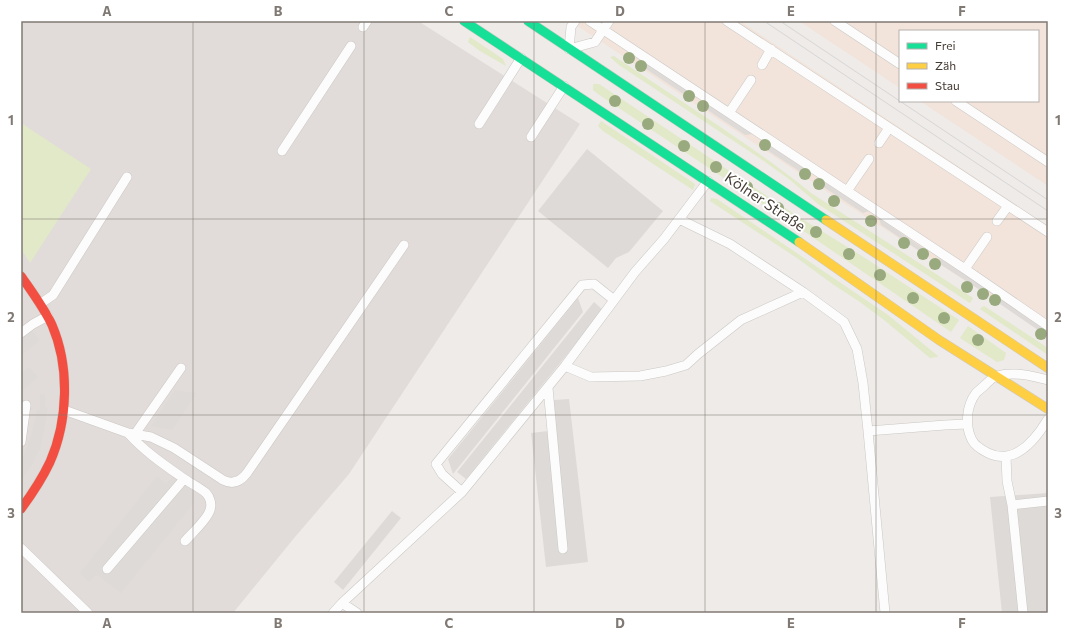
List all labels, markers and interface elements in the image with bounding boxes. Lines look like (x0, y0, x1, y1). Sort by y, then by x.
text: A (102, 3, 112, 19)
text: B (274, 3, 283, 19)
text: C (445, 3, 454, 19)
text: D (615, 3, 625, 19)
text: E (787, 3, 795, 19)
text: F (958, 3, 966, 19)
legend (899, 30, 1039, 102)
text: Frei (935, 38, 956, 52)
text: Zäh (935, 58, 956, 72)
text: Stau (935, 78, 960, 92)
text: 1 (8, 112, 14, 128)
text: 1 (1055, 112, 1061, 128)
street label: Kölner Straße (722, 168, 809, 235)
text: 2 (7, 309, 15, 325)
text: 2 (1054, 309, 1062, 325)
text: 3 (7, 505, 15, 521)
text: 3 (1054, 505, 1062, 521)
text: A (102, 615, 112, 631)
text: B (274, 615, 283, 631)
text: C (445, 615, 454, 631)
text: D (615, 615, 625, 631)
text: E (787, 615, 795, 631)
text: F (958, 615, 966, 631)

